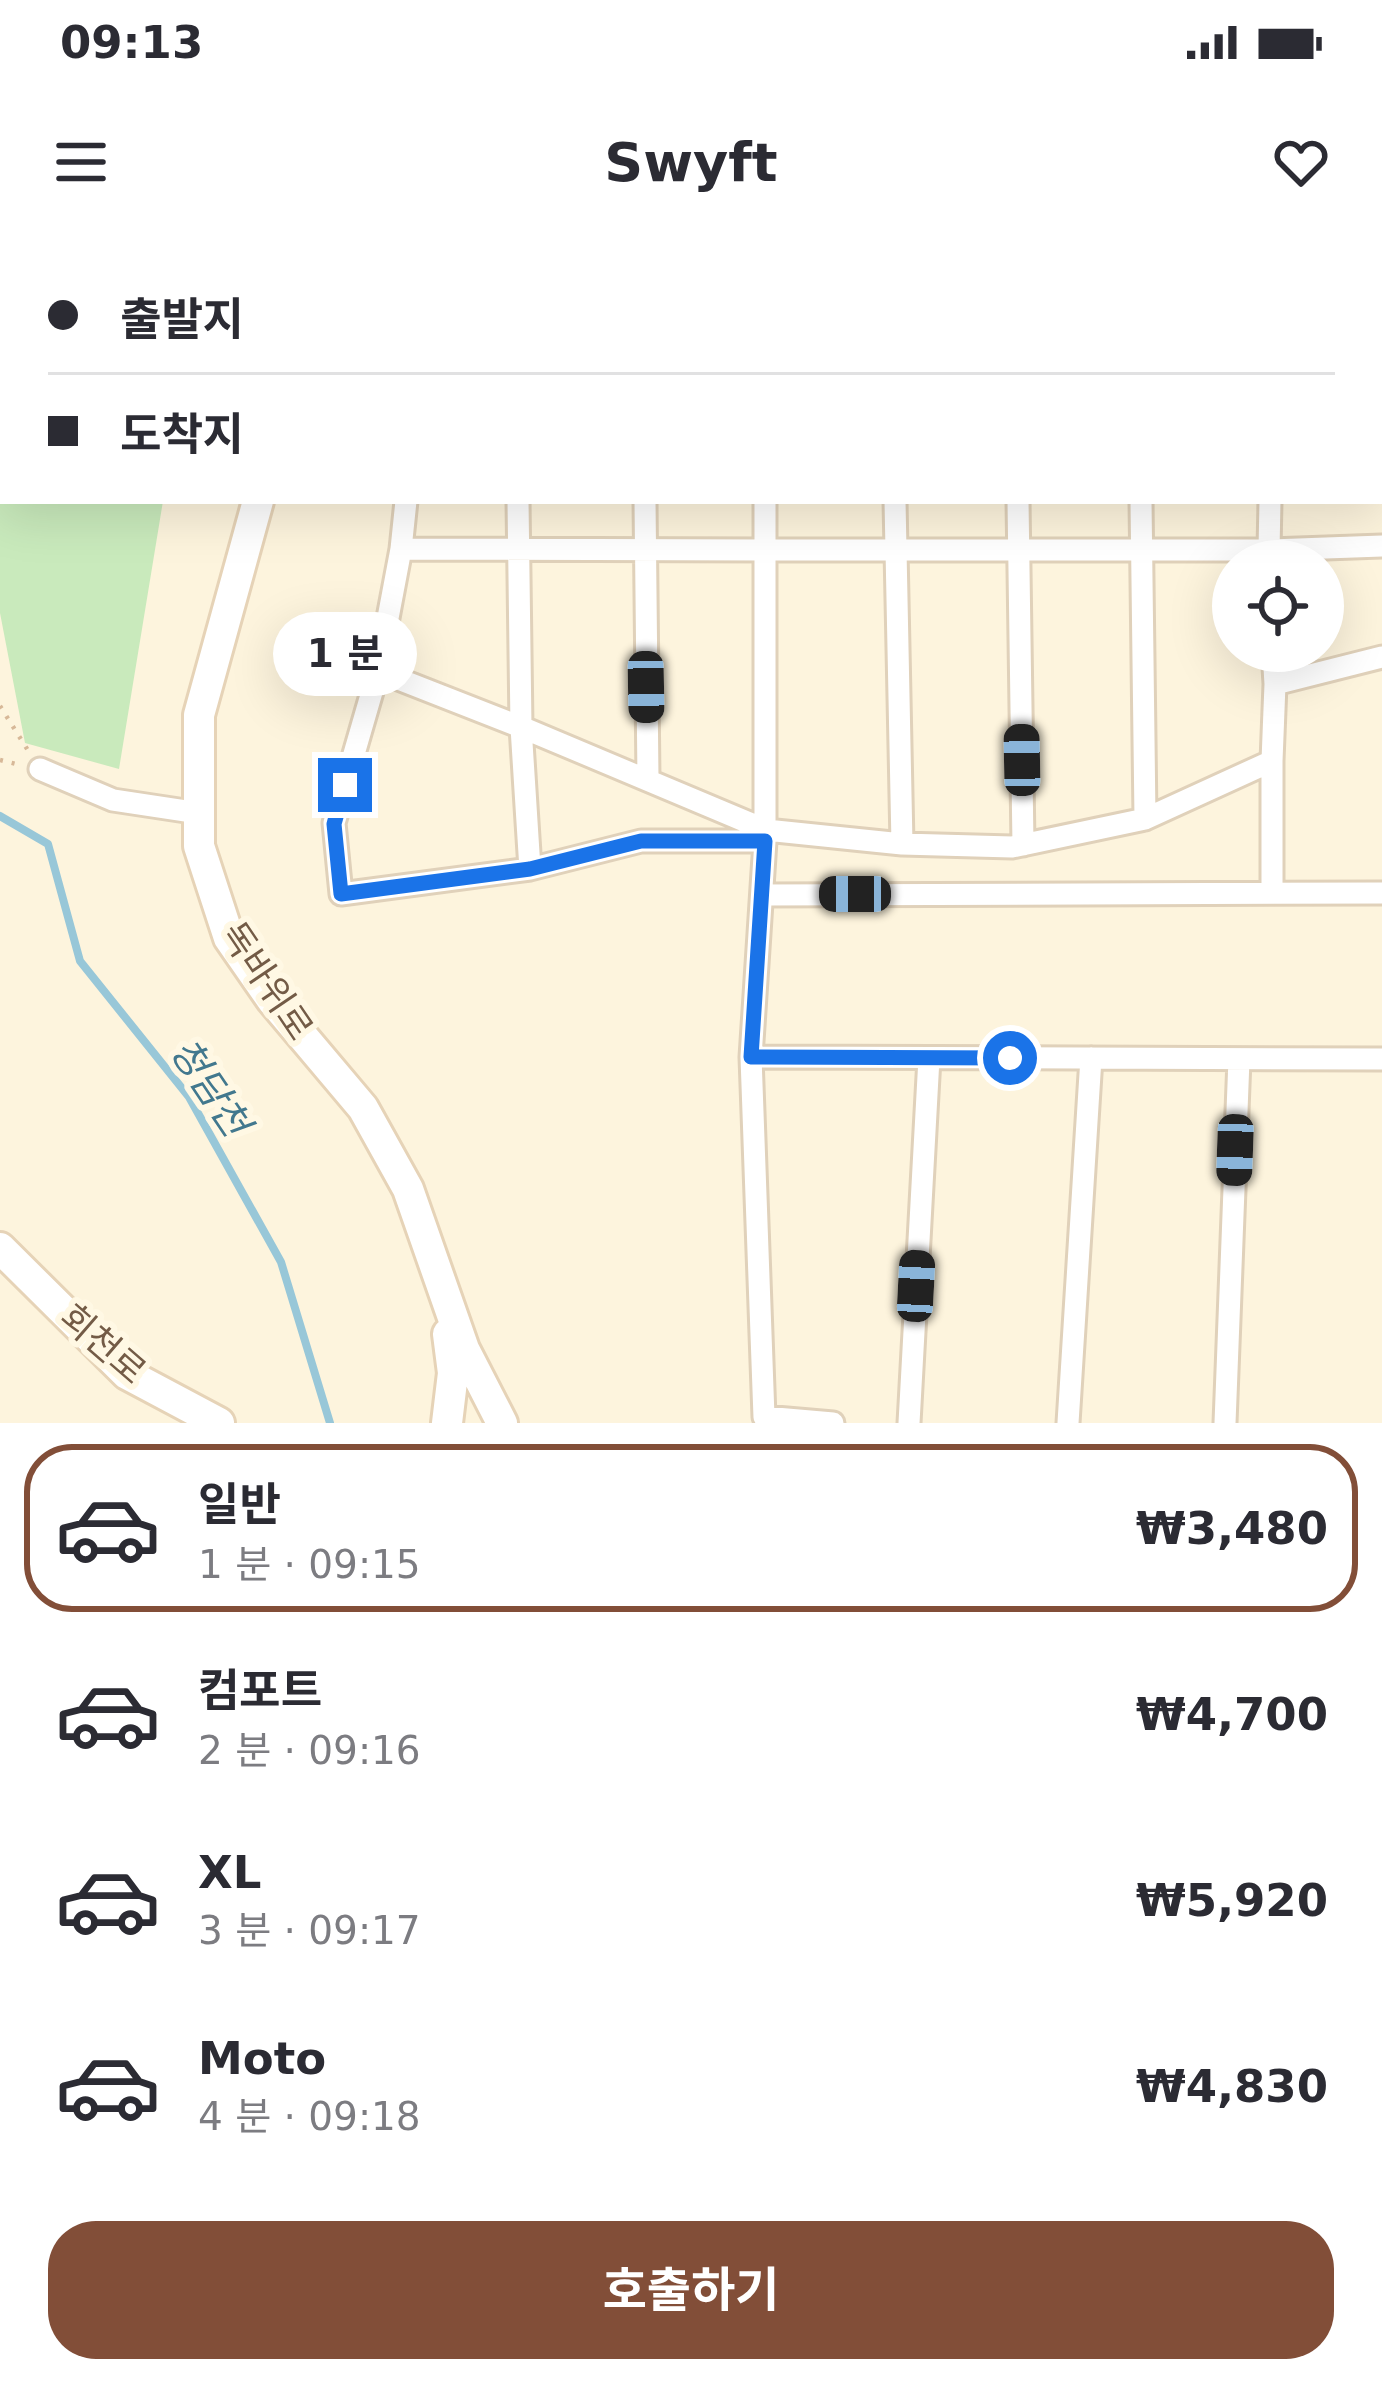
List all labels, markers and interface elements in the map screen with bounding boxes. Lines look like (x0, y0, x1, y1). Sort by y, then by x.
text: 09:13 (60, 16, 203, 69)
icon: menu (48, 129, 114, 195)
icon: heart (1268, 129, 1334, 195)
text: Swyft (604, 131, 778, 194)
text: 출발지 (120, 293, 244, 346)
text: 도착지 (120, 408, 244, 461)
map controls (1212, 540, 1344, 672)
button: locate (1212, 540, 1344, 672)
callout: 1 분 (273, 611, 417, 695)
text: 1 분 (307, 631, 383, 676)
car (627, 651, 665, 723)
car (1003, 724, 1041, 796)
route end (318, 758, 372, 812)
car (819, 876, 891, 912)
street label: 독바위로 (213, 915, 321, 1047)
water label: 청담천 (161, 1030, 261, 1148)
route start (983, 1031, 1037, 1085)
car (1216, 1113, 1254, 1187)
car (896, 1249, 936, 1323)
street label: 회천로 (52, 1296, 154, 1392)
icon: car (54, 1474, 162, 1582)
text: 일반 (198, 1478, 281, 1531)
text: ₩3,480 (1136, 1502, 1328, 1555)
text: 1 분 · 09:15 (198, 1542, 421, 1587)
icon: car (54, 1660, 162, 1768)
text: 컴포트 (198, 1664, 322, 1717)
text: ₩4,700 (1136, 1688, 1328, 1741)
text: 2 분 · 09:16 (198, 1728, 421, 1773)
icon: car (54, 1846, 162, 1954)
text: XL (198, 1846, 261, 1899)
text: ₩5,920 (1136, 1874, 1328, 1927)
text: 3 분 · 09:17 (198, 1908, 421, 1953)
icon: car (54, 2032, 162, 2140)
text: Moto (198, 2032, 326, 2085)
text: ₩4,830 (1136, 2060, 1328, 2113)
text: 4 분 · 09:18 (198, 2094, 421, 2139)
button: 호출하기 (48, 2221, 1334, 2359)

